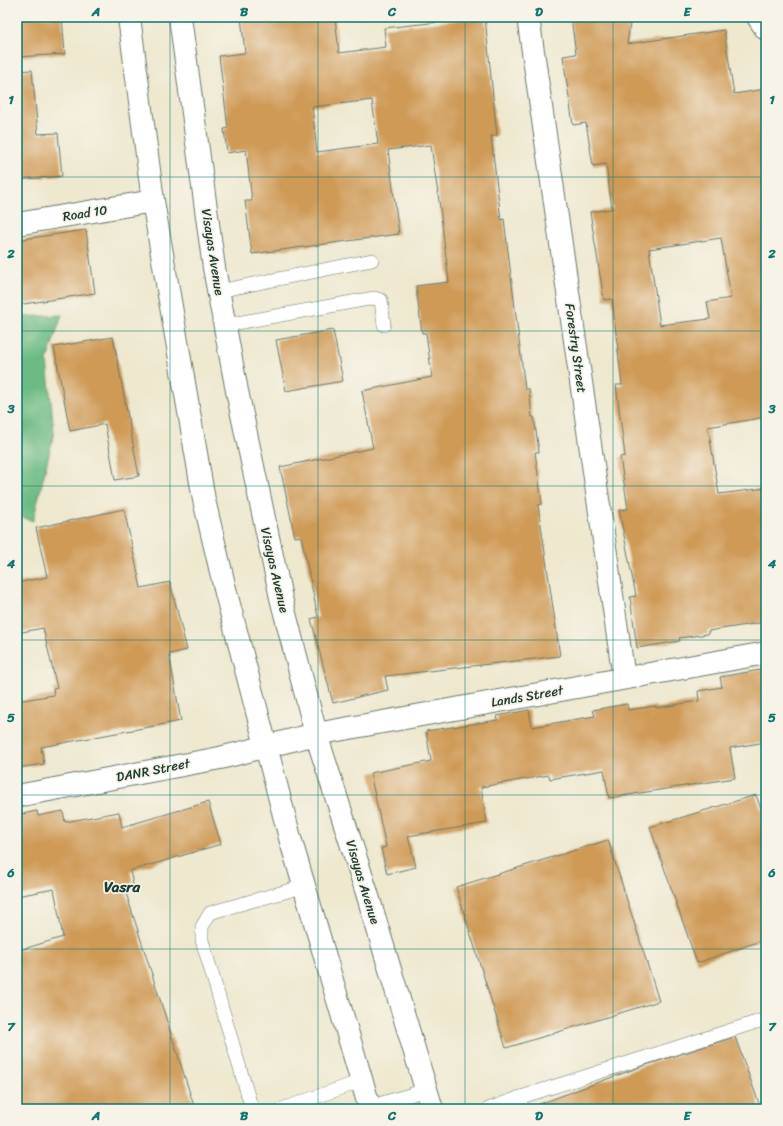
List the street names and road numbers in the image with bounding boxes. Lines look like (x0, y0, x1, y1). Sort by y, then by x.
street label: Road 10 (61, 198, 109, 228)
street label: Visayas Avenue (195, 207, 231, 297)
street label: Forestry Street (558, 302, 594, 395)
street label: Visayas Avenue (254, 525, 296, 615)
street label: Lands Street (489, 678, 566, 714)
street label: DANR Street (114, 751, 192, 788)
street label: Visayas Avenue (339, 837, 387, 927)

